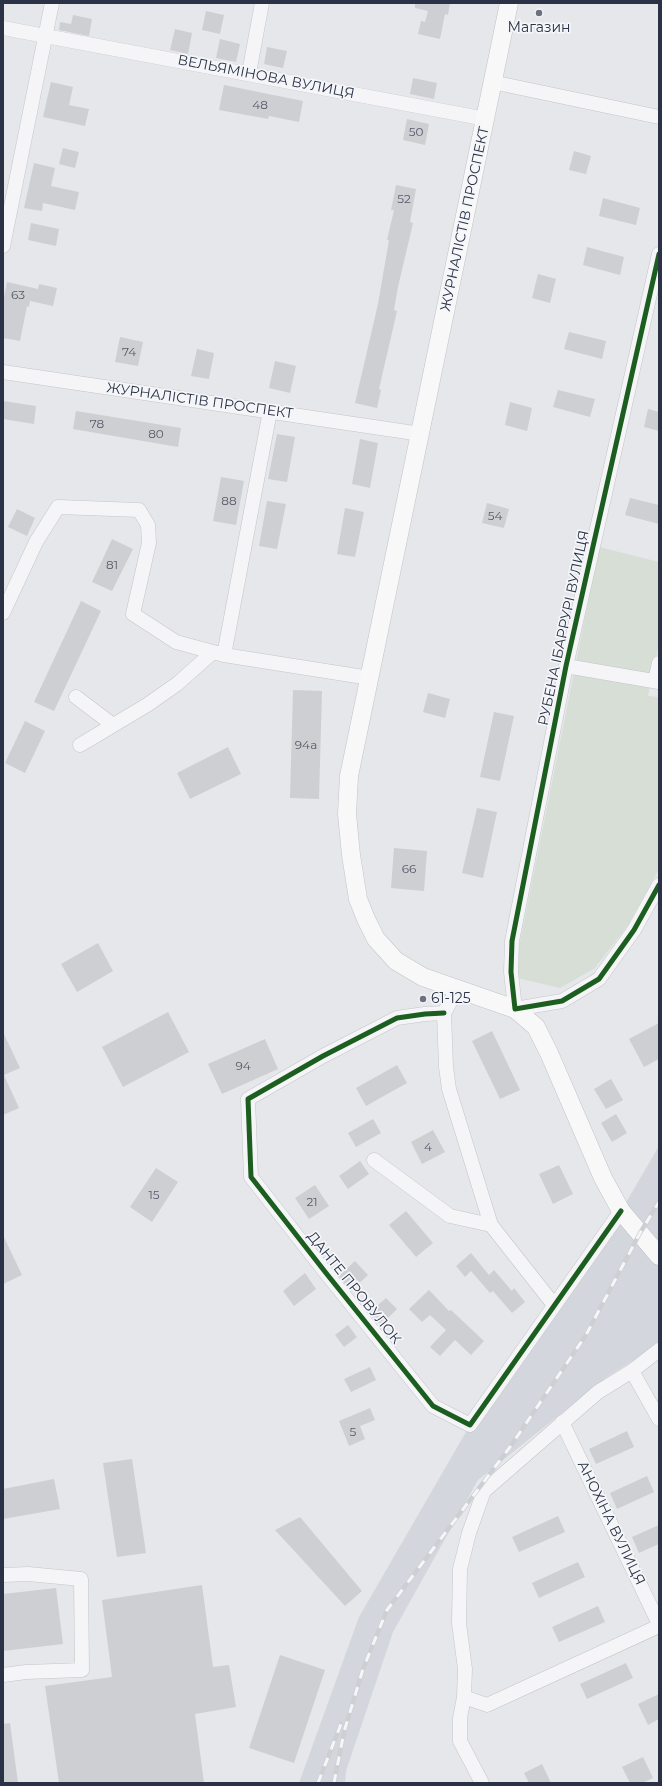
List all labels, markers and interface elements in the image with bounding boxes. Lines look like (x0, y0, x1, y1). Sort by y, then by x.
marker: Магазин (534, 8, 544, 18)
place label: Магазин (507, 20, 571, 36)
street label: ВЕЛЬЯМІНОВА ВУЛИЦЯ (176, 52, 356, 102)
house number: 48 (252, 98, 268, 112)
house number: 50 (409, 125, 423, 139)
street label: ЖУРНАЛІСТІВ ПРОСПЕКТ (437, 125, 493, 313)
house number: 52 (397, 192, 411, 206)
house number: 63 (11, 288, 25, 302)
house number: 74 (122, 345, 136, 359)
street label: ЖУРНАЛІСТІВ ПРОСПЕКТ (105, 380, 295, 422)
house number: 78 (90, 417, 104, 431)
house number: 80 (148, 427, 164, 441)
house number: 88 (221, 494, 237, 508)
house number: 54 (488, 509, 502, 523)
street label: РУБЕНА ІБАРРУРІ ВУЛИЦЯ (535, 529, 593, 727)
house number: 81 (106, 558, 118, 572)
house number: 94а (295, 738, 317, 752)
house number: 66 (402, 862, 416, 876)
place label: 61-125 (431, 991, 471, 1007)
marker: 61-125 (418, 994, 428, 1004)
house number: 94 (235, 1059, 251, 1073)
house number: 4 (424, 1140, 432, 1154)
house number: 15 (148, 1188, 160, 1202)
house number: 21 (306, 1195, 318, 1209)
street label: ДАНТЕ ПРОВУЛОК (303, 1228, 405, 1348)
house number: 5 (350, 1425, 356, 1439)
street label: АНОХІНА ВУЛИЦЯ (574, 1458, 648, 1588)

